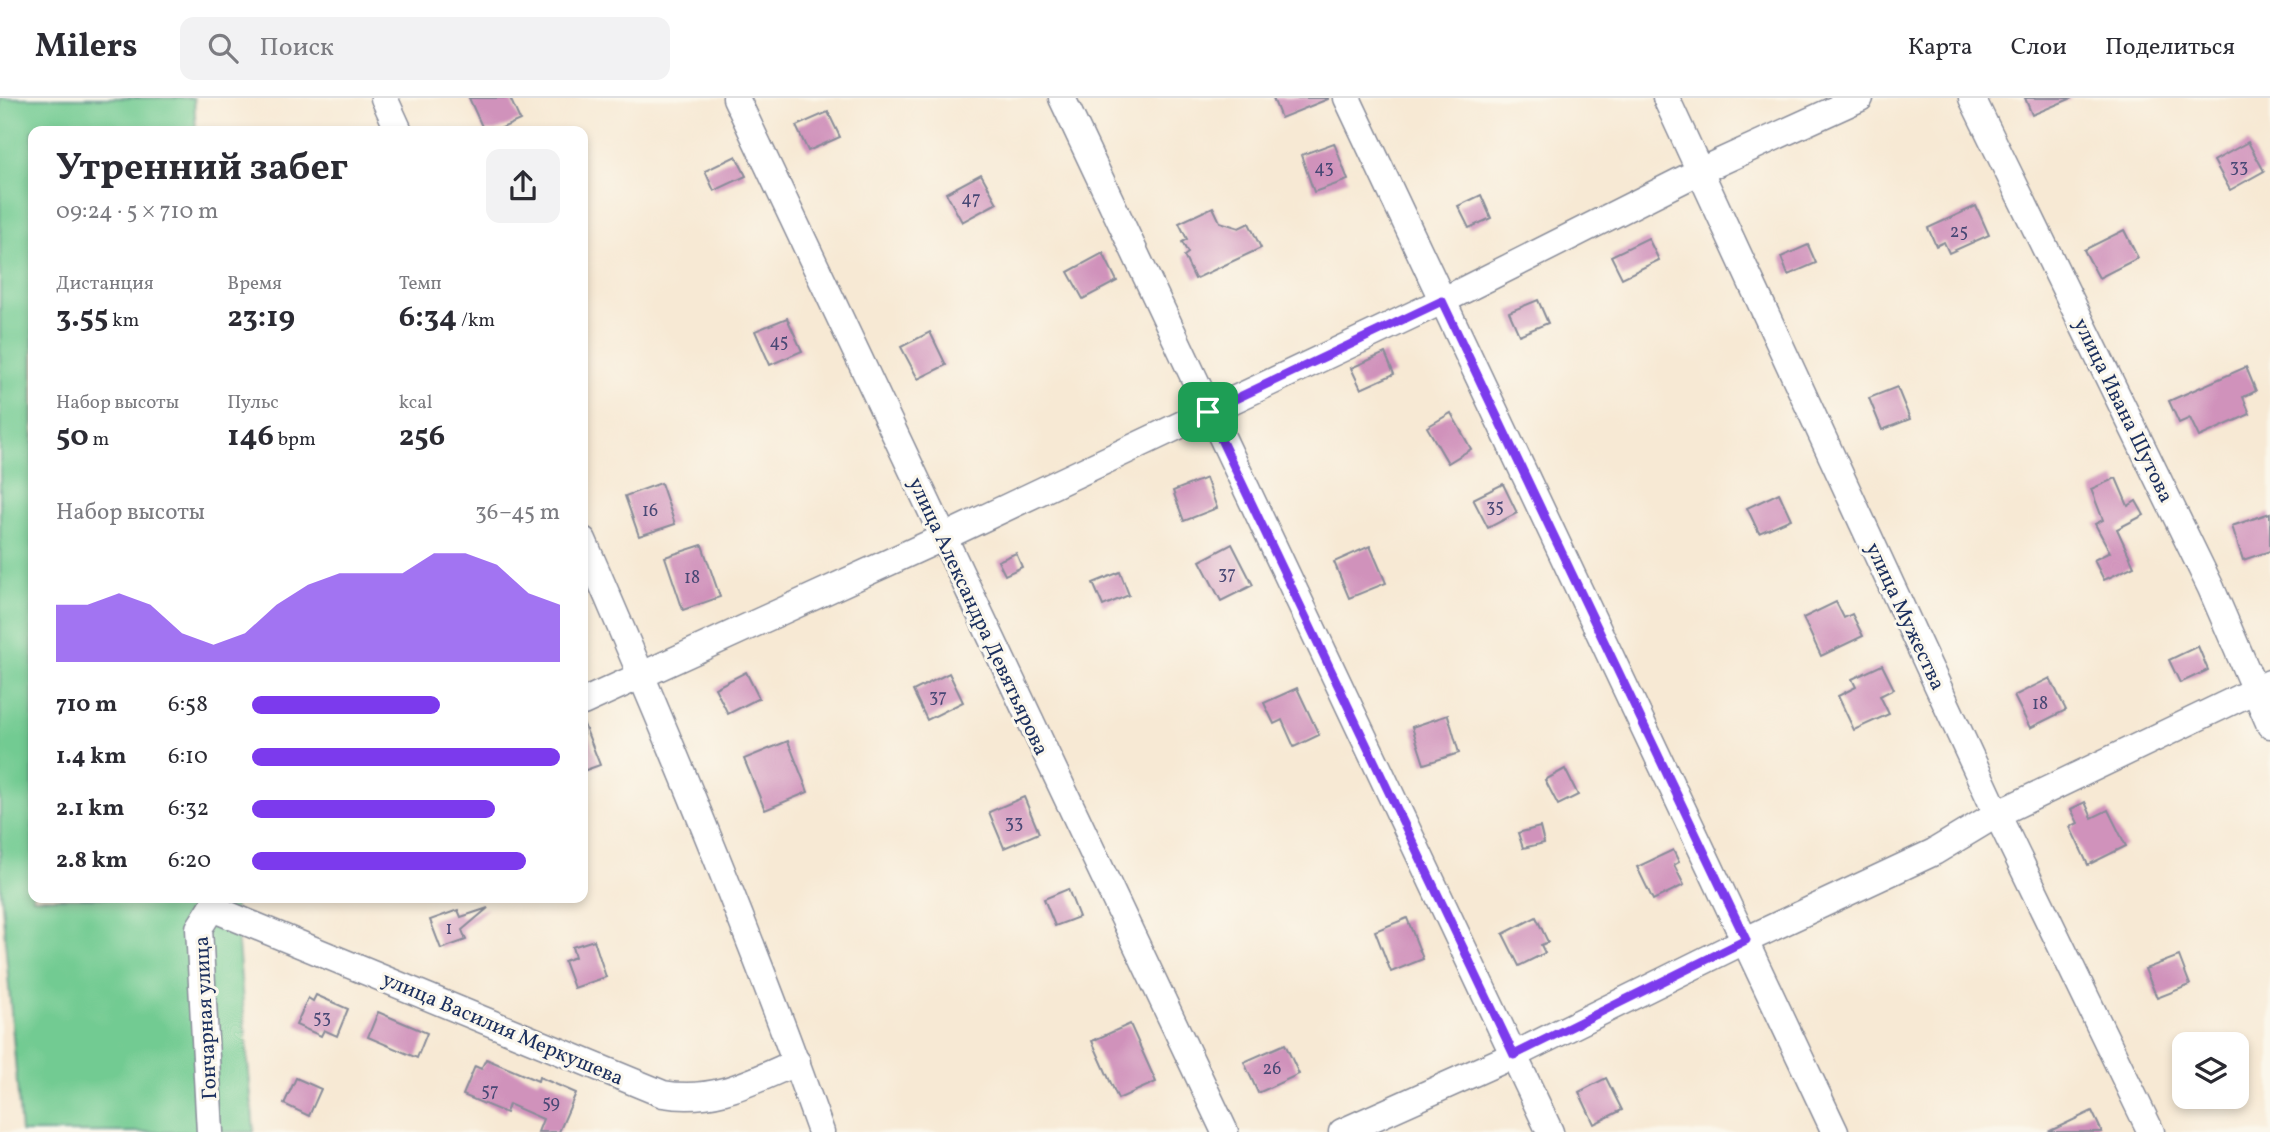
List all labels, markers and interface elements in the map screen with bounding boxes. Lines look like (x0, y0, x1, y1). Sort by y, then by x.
search box (180, 17, 670, 80)
text: Milers (35, 25, 138, 71)
icon: search (204, 29, 242, 67)
text: Поиск (260, 30, 334, 66)
text: Карта (1908, 31, 1973, 65)
text: Слои (2011, 31, 2067, 65)
text: Поделиться (2105, 31, 2235, 65)
text: Утренний забег (56, 143, 348, 196)
button: share (486, 149, 560, 223)
house number: 33 (2230, 155, 2248, 180)
house number: 43 (1314, 156, 1334, 181)
house number: 47 (961, 187, 981, 212)
text: 09:24 · 5 × 710 m (56, 196, 218, 228)
house number: 25 (1950, 220, 1968, 245)
text: Дистанция (56, 271, 154, 297)
text: Время (227, 271, 282, 297)
text: Темп (399, 271, 442, 297)
text: 3.55 (56, 297, 108, 339)
text: 23:19 (227, 297, 295, 339)
text: 6:34 (399, 297, 457, 339)
text: km (108, 308, 139, 334)
text: /km (457, 308, 495, 334)
street label: улица Ивана Шутова (2065, 314, 2180, 508)
house number: 45 (770, 330, 788, 355)
pin (1178, 382, 1238, 442)
text: Набор высоты (56, 390, 179, 416)
text: Пульс (227, 390, 279, 416)
text: kcal (399, 390, 432, 416)
icon: arrive (1189, 393, 1227, 431)
text: 50 (56, 416, 89, 458)
text: 146 (227, 416, 274, 458)
text: 256 (399, 416, 445, 458)
text: m (89, 427, 109, 453)
text: bpm (274, 427, 316, 453)
street label: улица Александра Девятьярова (900, 473, 1055, 760)
house number: 35 (1486, 495, 1504, 520)
text: Набор высоты (56, 497, 205, 529)
text: 36–45 m (475, 497, 560, 529)
house number: 16 (642, 499, 658, 524)
street label: улица Мужества (1858, 538, 1952, 695)
house number: 37 (1218, 562, 1236, 587)
house number: 18 (684, 566, 700, 591)
house number: 37 (929, 685, 947, 710)
text: 710 m (56, 689, 117, 721)
text: 6:58 (168, 689, 208, 721)
house number: 18 (2032, 692, 2048, 717)
text: 1.4 km (56, 741, 127, 773)
text: 6:10 (168, 741, 208, 773)
text: 2.1 km (56, 793, 125, 825)
text: 6:32 (168, 793, 209, 825)
house number: 33 (1005, 811, 1023, 836)
text: 2.8 km (56, 845, 128, 877)
text: 6:20 (168, 845, 211, 877)
house number: 1 (446, 917, 452, 942)
street label: Гончарная улица (188, 935, 225, 1100)
street label: улица Василия Меркушева (377, 965, 628, 1093)
house number: 53 (313, 1006, 331, 1031)
map controls (2172, 1032, 2249, 1109)
button: layers (2172, 1032, 2249, 1109)
house number: 26 (1263, 1057, 1281, 1082)
house number: 57 (481, 1079, 499, 1104)
house number: 59 (542, 1091, 560, 1116)

